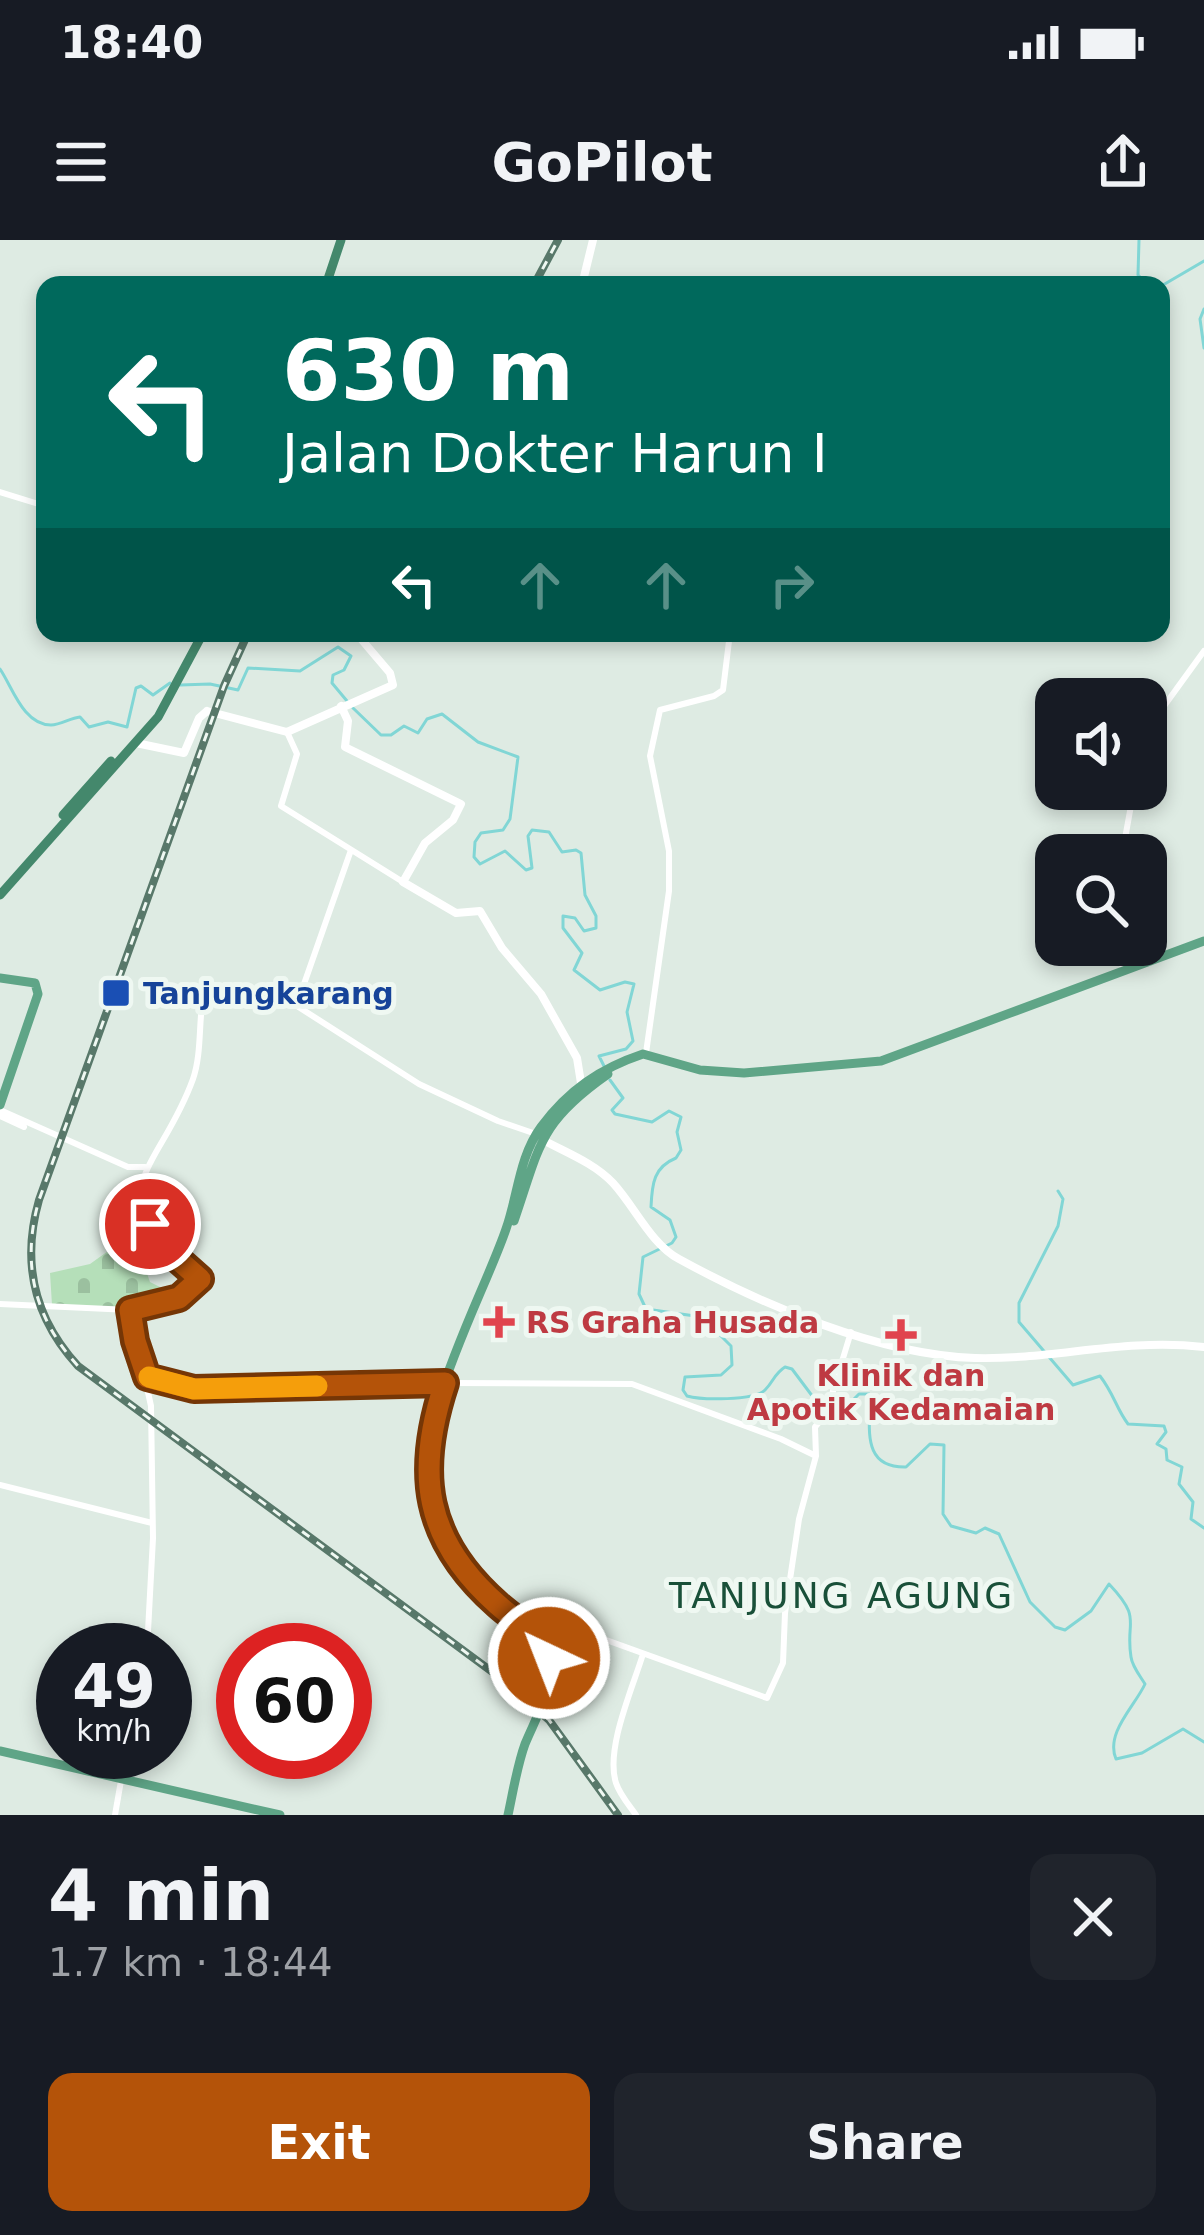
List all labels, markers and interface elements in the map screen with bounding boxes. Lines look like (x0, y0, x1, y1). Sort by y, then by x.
text: 18:40 (60, 16, 203, 69)
icon: menu (48, 129, 114, 195)
icon: share (1090, 129, 1156, 195)
text: GoPilot (492, 131, 712, 194)
text: 630 m (282, 322, 574, 420)
icon: left (84, 324, 240, 480)
text: Jalan Dokter Harun I (282, 422, 828, 485)
icon: left (381, 552, 447, 618)
icon: ahead (507, 552, 573, 618)
icon: ahead (633, 552, 699, 618)
icon: right (759, 552, 825, 618)
map controls (1035, 678, 1167, 966)
button: sound (1035, 678, 1167, 810)
button: search (1035, 834, 1167, 966)
place label: Tanjungkarang (143, 976, 394, 1011)
marker: Tanjungkarang (100, 977, 132, 1009)
pin (99, 1173, 201, 1275)
icon: arrive (117, 1191, 183, 1257)
place label: RS Graha Husada (526, 1305, 819, 1340)
marker: RS Graha Husada (483, 1306, 515, 1338)
marker: Klinik dan Apotik Kedamaian (885, 1319, 917, 1351)
place label: Klinik dan Apotik Kedamaian (747, 1358, 1055, 1427)
district label: TANJUNG AGUNG (668, 1575, 1015, 1616)
position arrow (486, 1595, 612, 1721)
speed limit sign: 60 (216, 1623, 372, 1779)
text: 49 (72, 1651, 156, 1721)
text: km/h (76, 1713, 152, 1748)
text: 4 min (48, 1853, 274, 1937)
button: close (1030, 1854, 1156, 1980)
text: 1.7 km · 18:44 (48, 1940, 333, 1985)
button: Exit (48, 2073, 590, 2211)
button: Share (614, 2073, 1156, 2211)

